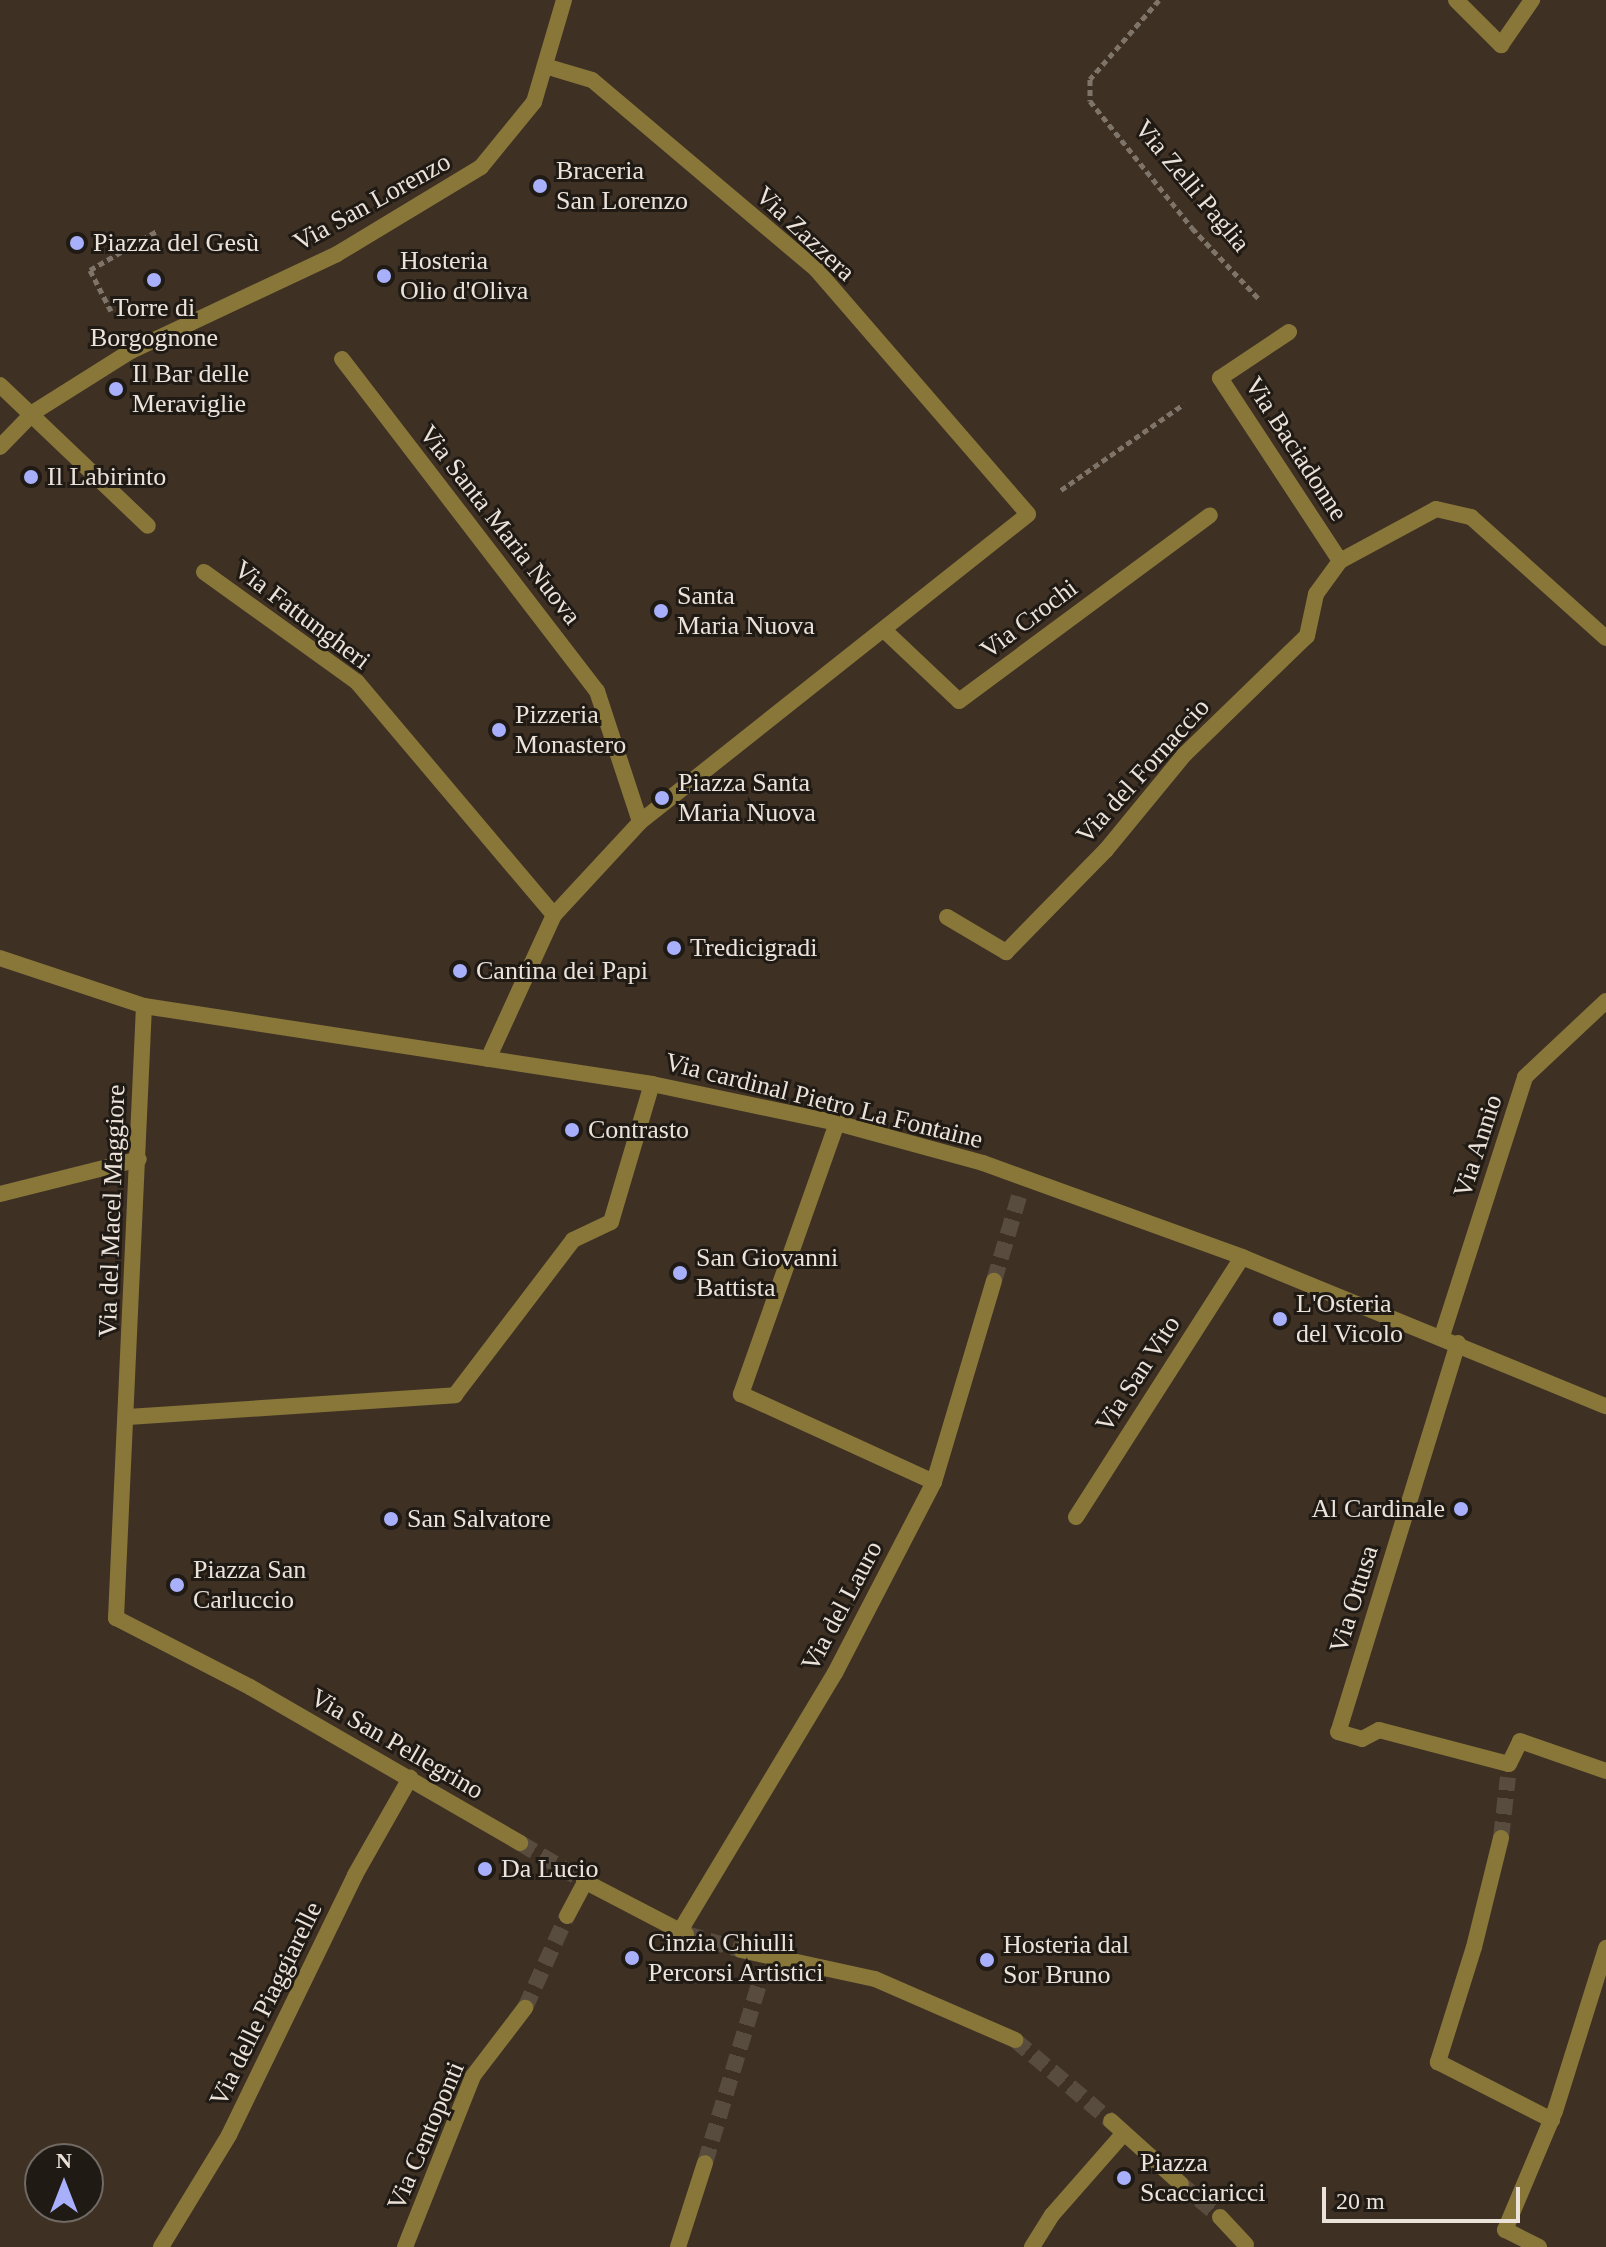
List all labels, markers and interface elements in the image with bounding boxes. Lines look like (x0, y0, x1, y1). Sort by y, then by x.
street label: Via Zelli Paglia (1128, 114, 1256, 258)
street label: Via San Lorenzo (288, 146, 456, 258)
place label: Braceria San Lorenzo (556, 155, 688, 216)
marker: Braceria San Lorenzo (531, 177, 549, 195)
street label: Via Zazzera (749, 180, 861, 288)
place label: Piazza del Gesù (93, 227, 259, 259)
marker: Piazza del Gesù (68, 234, 86, 252)
place label: Hosteria Olio d'Oliva (400, 245, 528, 306)
marker: Hosteria Olio d'Oliva (375, 267, 393, 285)
marker: Torre di Borgognone (145, 271, 163, 289)
place label: Torre di Borgognone (90, 292, 218, 354)
place label: Il Bar delle Meraviglie (132, 358, 249, 420)
street label: Via Baciadonne (1238, 371, 1354, 527)
marker: Il Bar delle Meraviglie (107, 380, 125, 398)
street label: Via Santa Maria Nuova (412, 419, 588, 631)
place label: Il Labirinto (47, 461, 166, 493)
marker: Il Labirinto (22, 468, 40, 486)
street label: Via Fattungheri (228, 554, 376, 676)
street label: Via Crochi (974, 572, 1084, 666)
place label: Santa Maria Nuova (677, 580, 815, 642)
marker: Santa Maria Nuova (652, 602, 670, 620)
street label: Via del Fornaccio (1070, 692, 1216, 850)
place label: Pizzeria Monastero (515, 699, 626, 760)
marker: Pizzeria Monastero (490, 721, 508, 739)
place label: Piazza Santa Maria Nuova (678, 767, 816, 828)
marker: Piazza Santa Maria Nuova (653, 789, 671, 807)
place label: Tredicigradi (690, 932, 818, 964)
marker: Tredicigradi (665, 939, 683, 957)
place label: Cantina dei Papi (476, 955, 648, 987)
marker: Cantina dei Papi (451, 962, 469, 980)
street label: Via cardinal Pietro La Fontaine (662, 1046, 986, 1156)
street label: Via del Macel Maggiore (92, 1084, 132, 1338)
street label: Via Annio (1447, 1090, 1509, 1202)
place label: Contrasto (588, 1114, 689, 1146)
marker: Contrasto (563, 1121, 581, 1139)
place label: San Giovanni Battista (696, 1242, 838, 1304)
marker: San Giovanni Battista (671, 1264, 689, 1282)
place label: L'Osteria del Vicolo (1296, 1288, 1403, 1350)
street label: Via San Vito (1089, 1310, 1187, 1438)
marker: L'Osteria del Vicolo (1271, 1310, 1289, 1328)
place label: Al Cardinale (1311, 1493, 1445, 1525)
marker: Al Cardinale (1452, 1500, 1470, 1518)
place label: San Salvatore (407, 1503, 551, 1535)
marker: San Salvatore (382, 1510, 400, 1528)
street label: Via del Lauro (795, 1536, 889, 1676)
street label: Via Ottusa (1323, 1542, 1385, 1656)
place label: Piazza San Carluccio (193, 1554, 306, 1616)
marker: Piazza San Carluccio (168, 1576, 186, 1594)
street label: Via San Pellegrino (305, 1682, 489, 1806)
place label: Da Lucio (501, 1853, 598, 1885)
marker: Da Lucio (476, 1860, 494, 1878)
street label: Via delle Piaggiarelle (203, 1897, 329, 2111)
place label: Cinzia Chiulli Percorsi Artistici (648, 1927, 825, 1988)
place label: Hosteria dal Sor Bruno (1003, 1929, 1129, 1990)
marker: Cinzia Chiulli Percorsi Artistici (623, 1949, 641, 1967)
marker: Hosteria dal Sor Bruno (978, 1951, 996, 1969)
street label: Via Centoponti (381, 2057, 471, 2215)
north arrow (24, 2143, 104, 2223)
place label: Piazza Scacciaricci (1140, 2147, 1266, 2208)
text: N (56, 2148, 72, 2173)
marker: Piazza Scacciaricci (1115, 2169, 1133, 2187)
scale bar (1326, 2171, 1524, 2221)
text: 20 m (1336, 2188, 1385, 2214)

